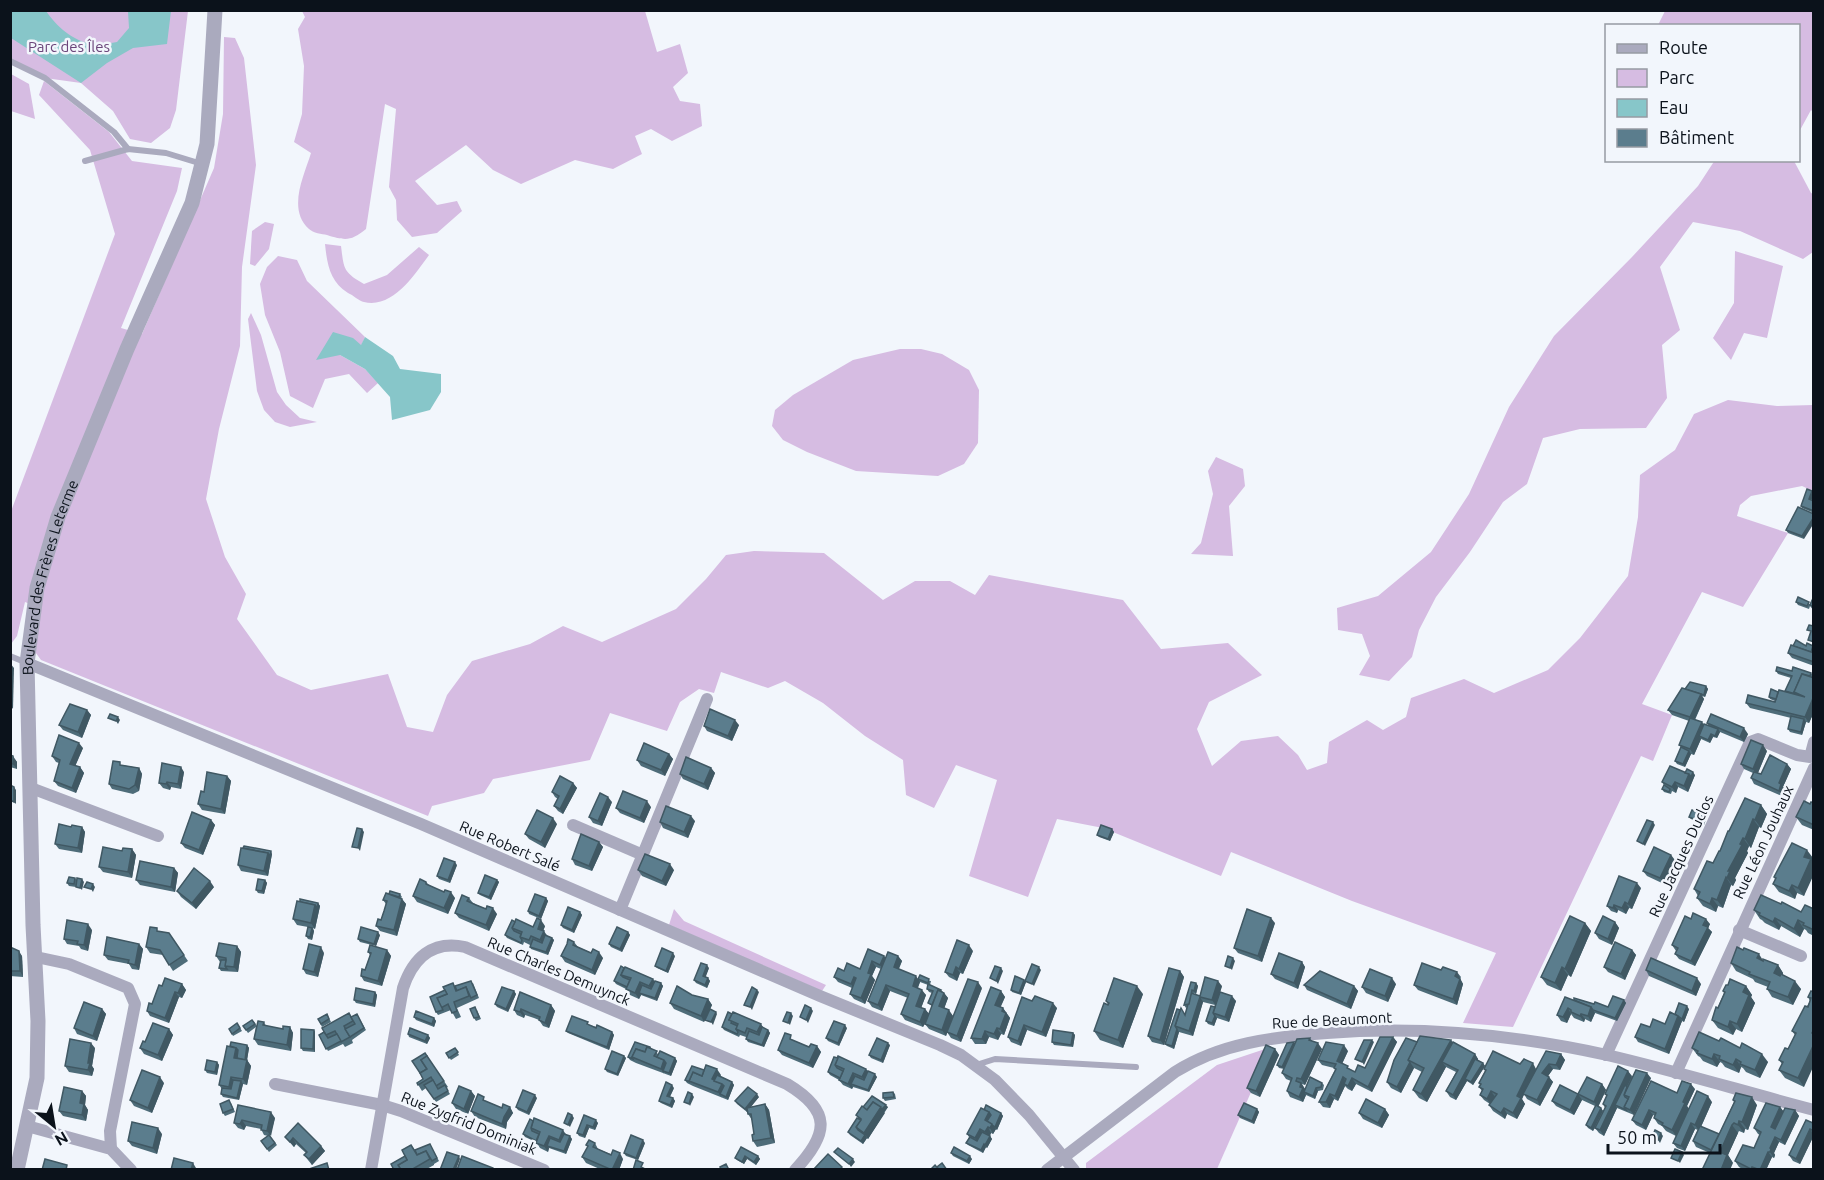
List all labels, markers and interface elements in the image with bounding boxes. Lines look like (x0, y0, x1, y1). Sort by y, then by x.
legend (1605, 24, 1800, 162)
text: Route (1659, 37, 1708, 57)
park label: Parc des Îles (28, 38, 110, 55)
text: Parc (1659, 67, 1694, 87)
text: Eau (1659, 97, 1689, 117)
text: Bâtiment (1659, 127, 1734, 147)
street label: Boulevard des Frères Leterme (18, 477, 81, 675)
street label: Rue Léon Jouhaux (1729, 782, 1797, 902)
street label: Rue Jacques Duclos (1645, 792, 1717, 920)
street label: Rue Robert Salé (457, 817, 563, 875)
street label: Rue Charles Demuynck (485, 933, 633, 1009)
street label: Rue de Beaumont (1271, 1008, 1393, 1032)
street label: Rue Zygfrid Dominiak (399, 1088, 540, 1158)
north arrow (24, 1096, 84, 1156)
scale bar (1608, 1117, 1720, 1155)
text: 50 m (1617, 1127, 1657, 1147)
text: N (52, 1128, 71, 1150)

